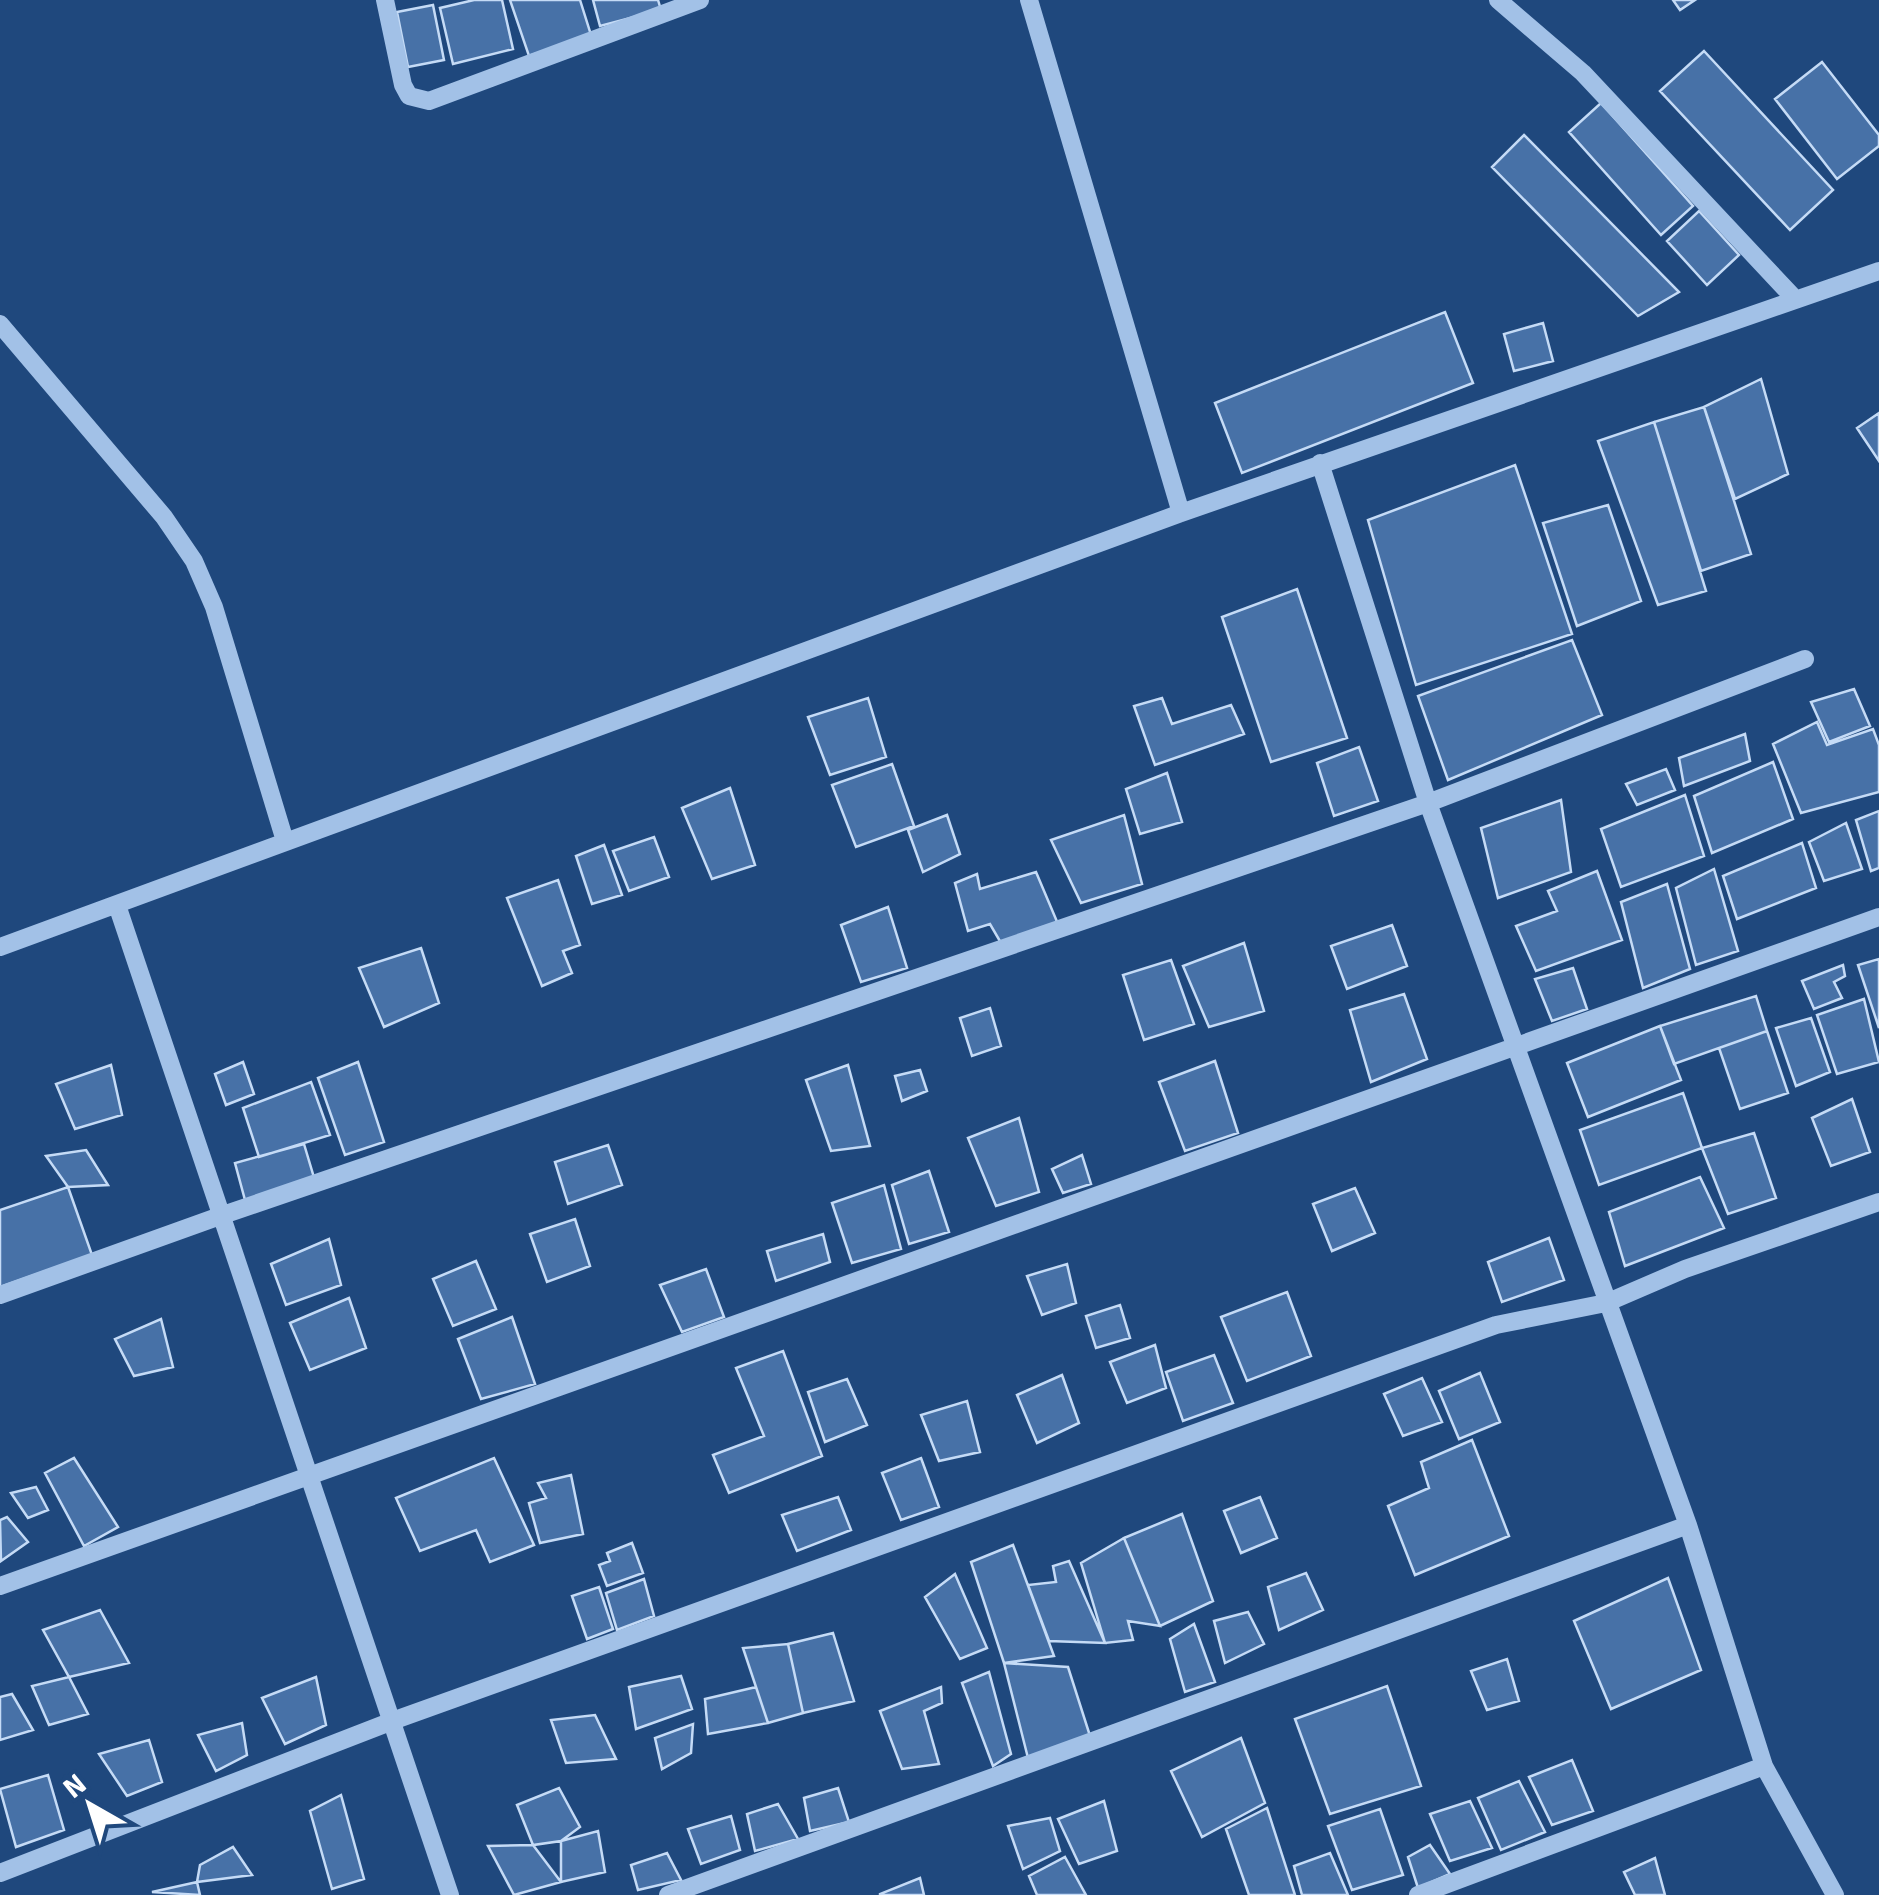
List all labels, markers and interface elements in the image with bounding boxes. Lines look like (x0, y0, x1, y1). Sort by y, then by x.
north arrow (40, 1755, 140, 1855)
text: N (57, 1767, 93, 1806)

